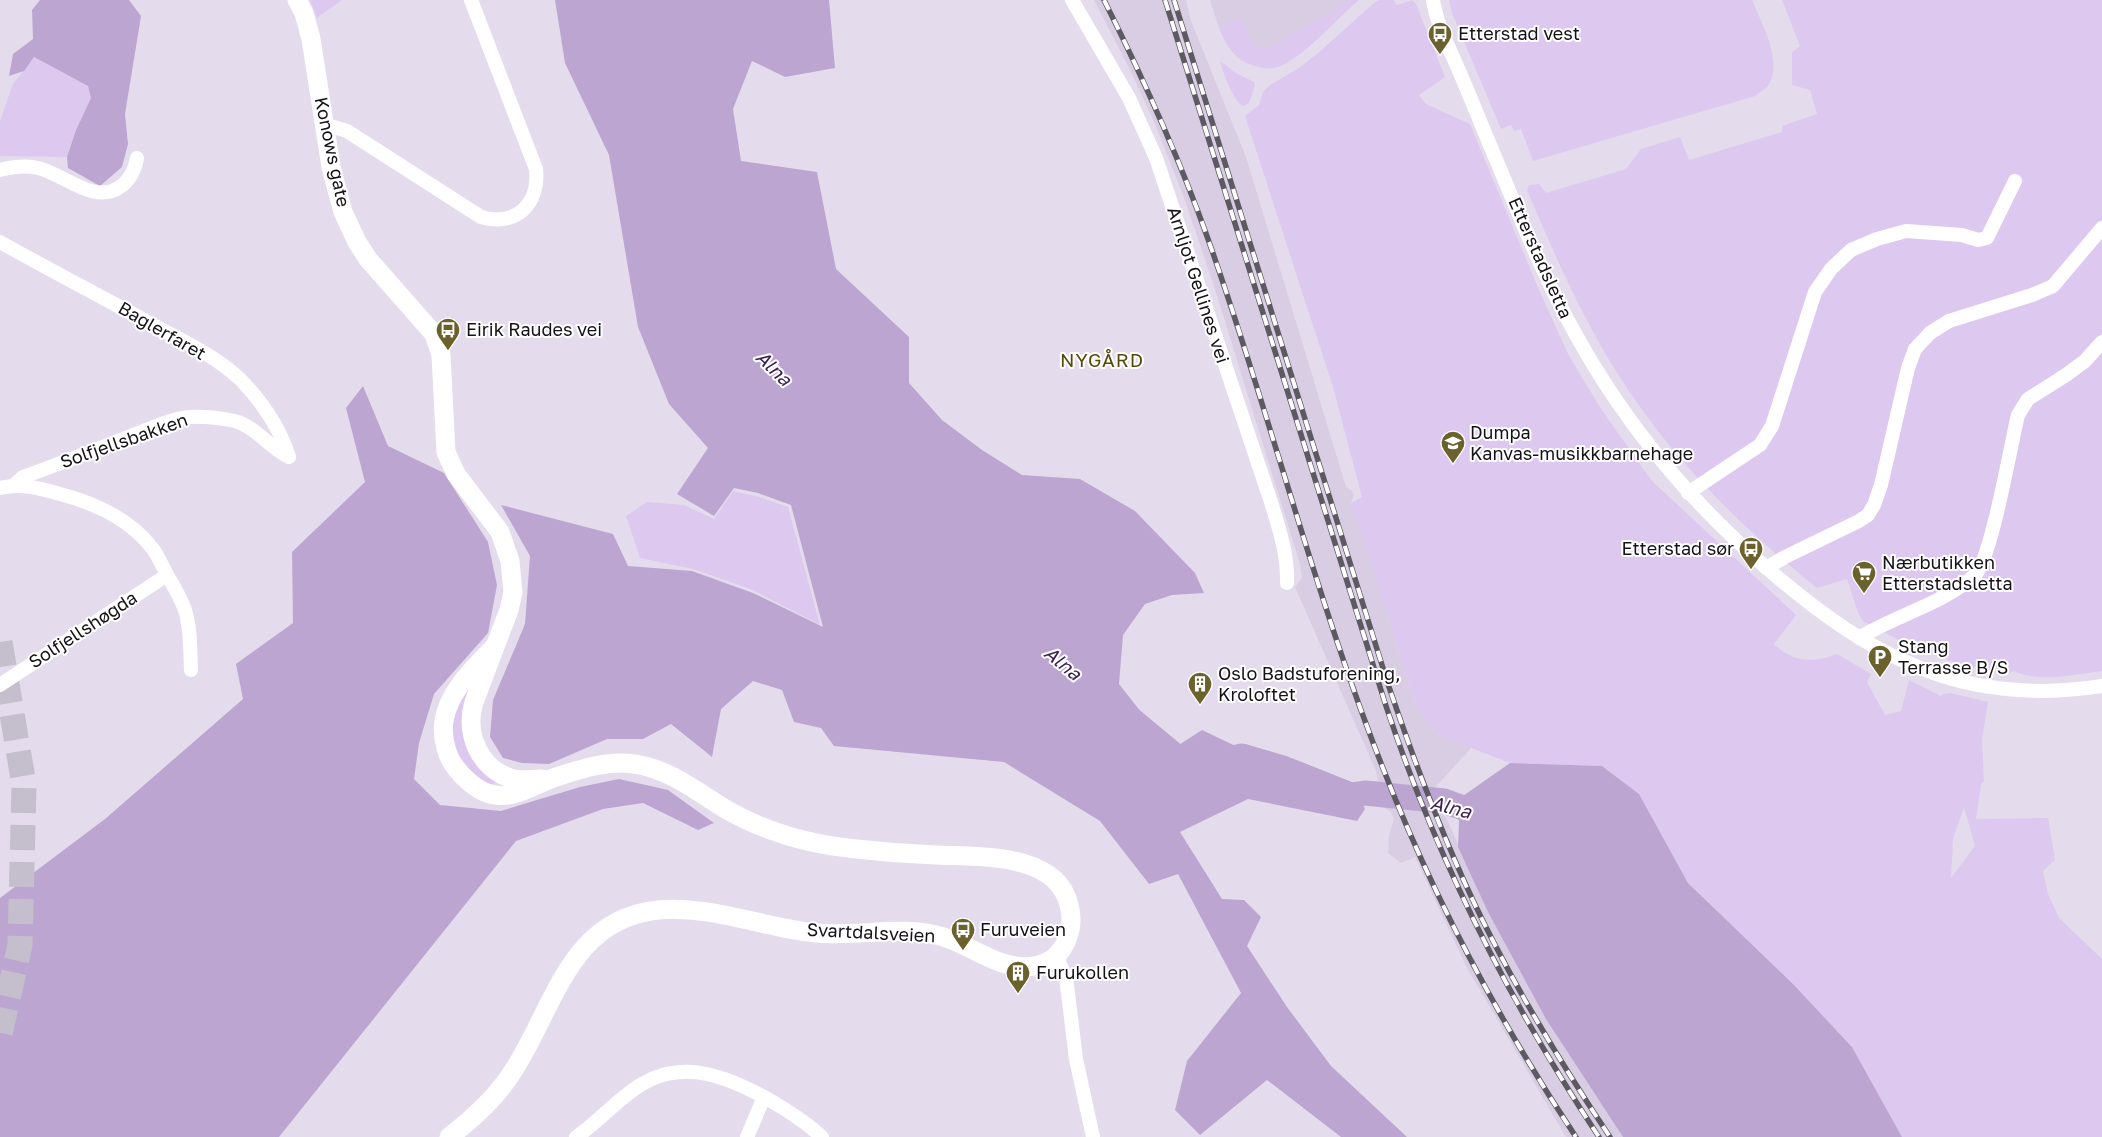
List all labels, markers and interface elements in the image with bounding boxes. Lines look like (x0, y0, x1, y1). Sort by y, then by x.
bus stop icon: Etterstad vest (1427, 21, 1453, 55)
place label: Etterstad vest (1458, 22, 1580, 44)
street label: Konows gate (311, 95, 355, 209)
street label: Etterstadsletta (1504, 193, 1578, 322)
street label: Arnljot Gellines vei (1163, 204, 1235, 366)
street label: Baglerfaret (115, 296, 210, 364)
bus stop icon: Eirik Raudes vei (435, 317, 461, 351)
place label: Eirik Raudes vei (466, 318, 602, 340)
water label: Alna (752, 345, 798, 391)
district label: NYGÅRD (1060, 348, 1144, 371)
street label: Solfjellsbakken (57, 408, 190, 472)
place label: Dumpa Kanvas-musikkbarnehage (1470, 421, 1693, 464)
school or university icon: Dumpa Kanvas-musikkbarnehage (1440, 430, 1466, 464)
bus stop icon: Etterstad sør (1738, 536, 1764, 570)
place label: Etterstad sør (1622, 537, 1734, 559)
place label: Nærbutikken Etterstadsletta (1882, 551, 2013, 594)
supermarket icon: Nærbutikken Etterstadsletta (1851, 560, 1877, 594)
street label: Solfjellshøgda (24, 586, 141, 672)
place label: Stang Terrasse B/S (1898, 635, 2008, 678)
water label: Alna (1040, 641, 1087, 685)
parking icon: Stang Terrasse B/S (1867, 644, 1893, 678)
place label: Oslo Badstuforening, Kroloftet (1218, 662, 1401, 705)
building icon: Oslo Badstuforening, Kroloftet (1187, 671, 1213, 705)
water label: Alna (1429, 790, 1475, 823)
bus stop icon: Furuveien (950, 917, 976, 951)
street label: Svartdalsveien (806, 918, 936, 946)
place label: Furuveien (980, 918, 1066, 940)
building icon: Furukollen (1005, 960, 1031, 994)
place label: Furukollen (1036, 961, 1129, 983)

